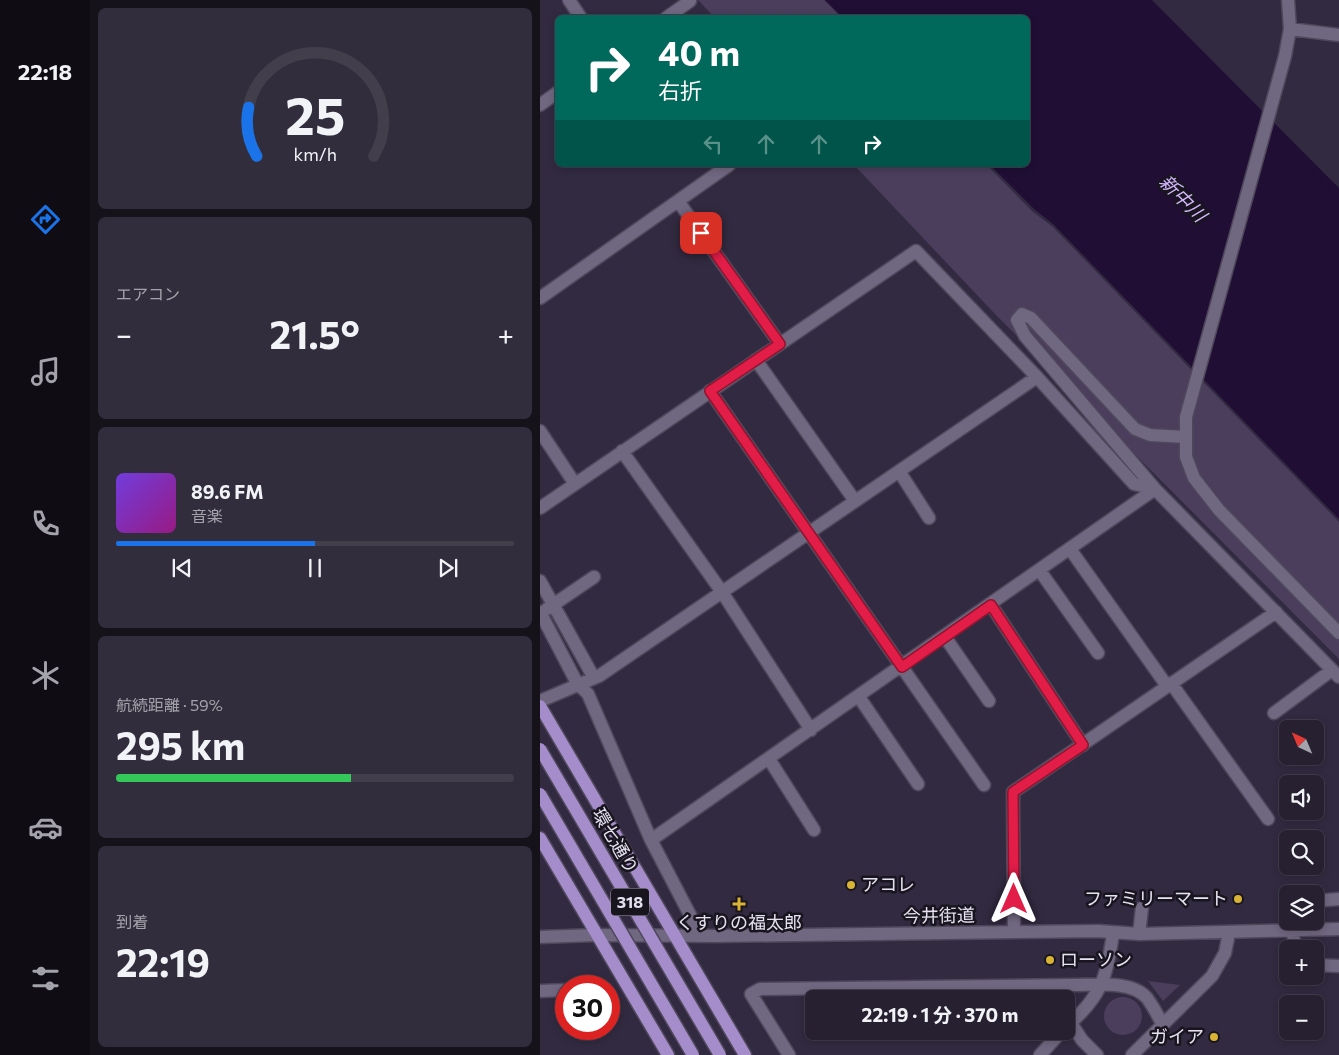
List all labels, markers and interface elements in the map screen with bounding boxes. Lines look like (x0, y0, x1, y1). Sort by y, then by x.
text: 40 m (658, 30, 740, 73)
icon: right (575, 35, 640, 100)
text: 22:18 (18, 58, 72, 85)
text: 右折 (658, 77, 702, 104)
text: 25 (285, 82, 345, 146)
icon: left (699, 130, 727, 158)
icon: ahead (752, 130, 780, 158)
icon: ahead (805, 130, 833, 158)
icon: right (858, 130, 886, 158)
text: km/h (293, 143, 337, 165)
water label: 新中川 (1155, 169, 1213, 227)
icon: directions (28, 202, 63, 237)
pin (680, 212, 722, 254)
icon: arrive (687, 219, 715, 247)
text: エアコン (116, 284, 180, 303)
text: 21.5° (270, 310, 360, 357)
text: − (116, 317, 132, 351)
text: + (498, 317, 514, 351)
icon: music (28, 354, 63, 389)
text: 89.6 FM (191, 480, 264, 503)
icon: phone (28, 506, 63, 541)
text: 音楽 (191, 506, 223, 525)
icon: previous (168, 554, 196, 582)
icon: pause (301, 554, 329, 582)
icon: next (434, 554, 462, 582)
icon: climate (28, 658, 63, 693)
text: 航続距離 · 59% (116, 695, 223, 714)
north arrow (1279, 720, 1324, 765)
map controls (1279, 720, 1324, 1040)
text: 295 km (116, 721, 245, 768)
button: sound (1279, 775, 1324, 820)
street label: 環七通り (588, 804, 643, 877)
icon: car (28, 810, 63, 845)
button: search (1279, 830, 1324, 875)
position arrow (987, 872, 1039, 924)
place label: アコレ (861, 873, 915, 895)
marker: アコレ (845, 879, 857, 891)
button: layers (1279, 885, 1324, 930)
place label: ファミリーマート (1084, 887, 1228, 909)
road number: 318 (611, 889, 649, 916)
marker: ファミリーマート (1232, 893, 1244, 905)
marker: くすりの福太郎 (733, 898, 745, 910)
street label: 今井街道 (903, 903, 975, 927)
place label: くすりの福太郎 (676, 911, 802, 933)
text: 到着 (116, 912, 148, 931)
text: 22:19 (116, 938, 210, 985)
button: + (1279, 940, 1324, 985)
place label: ローソン (1060, 948, 1132, 970)
marker: ローソン (1044, 954, 1056, 966)
icon: filters (28, 961, 63, 996)
speed limit sign: 30 (555, 975, 620, 1040)
button: − (1279, 995, 1324, 1040)
text: 22:19 · 1 分 · 370 m (862, 1003, 1018, 1026)
place label: ガイア (1150, 1025, 1204, 1047)
marker: ガイア (1208, 1031, 1220, 1043)

